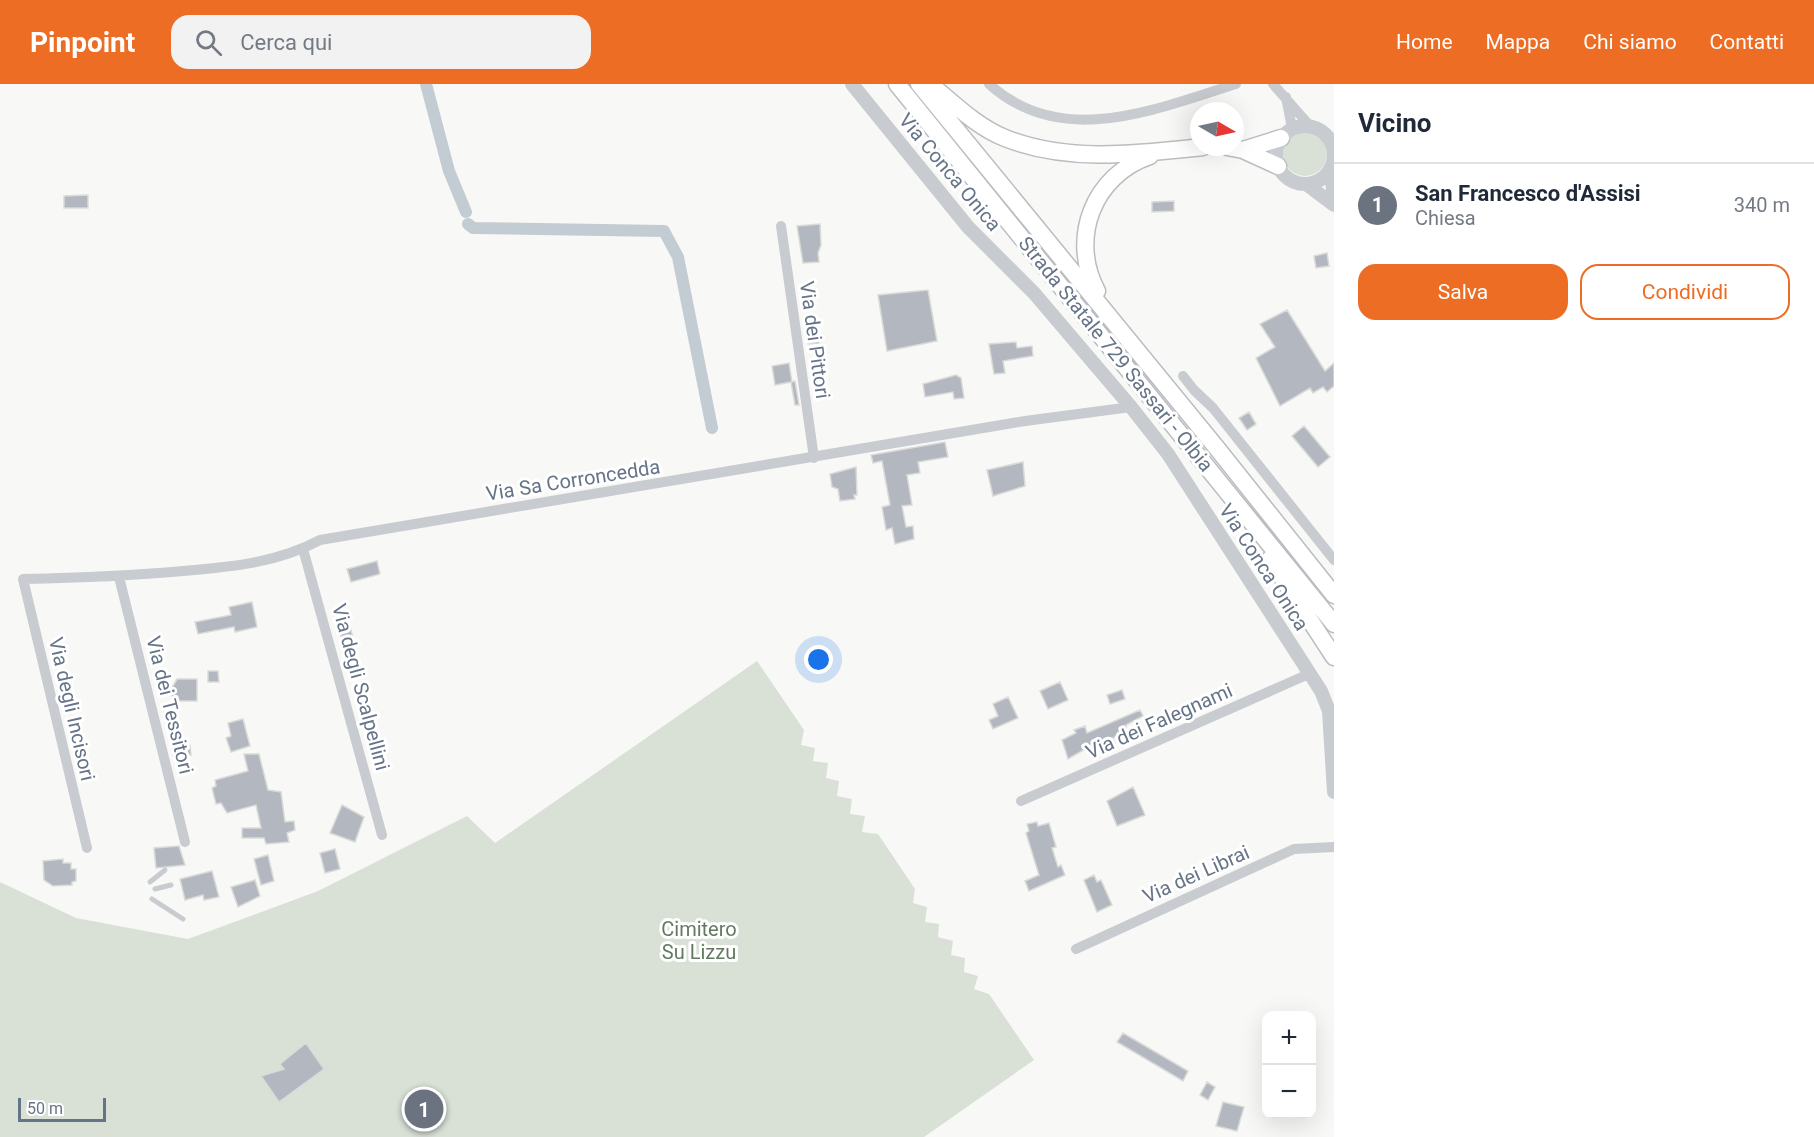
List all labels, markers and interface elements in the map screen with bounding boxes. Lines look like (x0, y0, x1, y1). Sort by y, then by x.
search box (171, 15, 591, 69)
text: Pinpoint (30, 26, 135, 59)
icon: search (192, 26, 225, 59)
text: Cerca qui (240, 30, 332, 55)
text: Home (1396, 30, 1453, 54)
text: Mappa (1486, 30, 1550, 54)
text: Chi siamo (1583, 30, 1677, 54)
text: Contatti (1710, 30, 1784, 54)
north arrow (1190, 102, 1244, 156)
street label: Via Conca Onica (894, 108, 1006, 236)
text: Vicino (1358, 108, 1432, 138)
text: San Francesco d'Assisi (1415, 181, 1641, 206)
text: 1 (1372, 193, 1383, 217)
text: 340 m (1734, 193, 1790, 217)
text: Chiesa (1415, 206, 1476, 230)
street label: Strada Statale 729 Sassari - Olbia (1014, 232, 1218, 476)
button: Salva (1358, 264, 1568, 320)
button: Condividi (1580, 264, 1790, 320)
street label: Via dei Pittori (795, 280, 835, 400)
street label: Via Sa Corroncedda (484, 454, 662, 506)
street label: Via Conca Onica (1214, 499, 1314, 635)
street label: Via degli Scalpellini (327, 601, 395, 773)
street label: Via dei Tessitori (141, 634, 199, 776)
street label: Via degli Incisori (44, 635, 100, 783)
your location (804, 645, 833, 674)
street label: Via dei Falegnami (1082, 678, 1236, 764)
street label: Via dei Librai (1139, 840, 1253, 908)
park label: Cimitero Su Lizzu (661, 917, 737, 964)
map controls (1262, 1011, 1316, 1119)
button: + (1262, 1011, 1316, 1065)
button: − (1262, 1065, 1316, 1119)
pin: 1 (404, 1086, 444, 1132)
scale bar (18, 1095, 106, 1122)
text: 50 m (27, 1099, 63, 1118)

